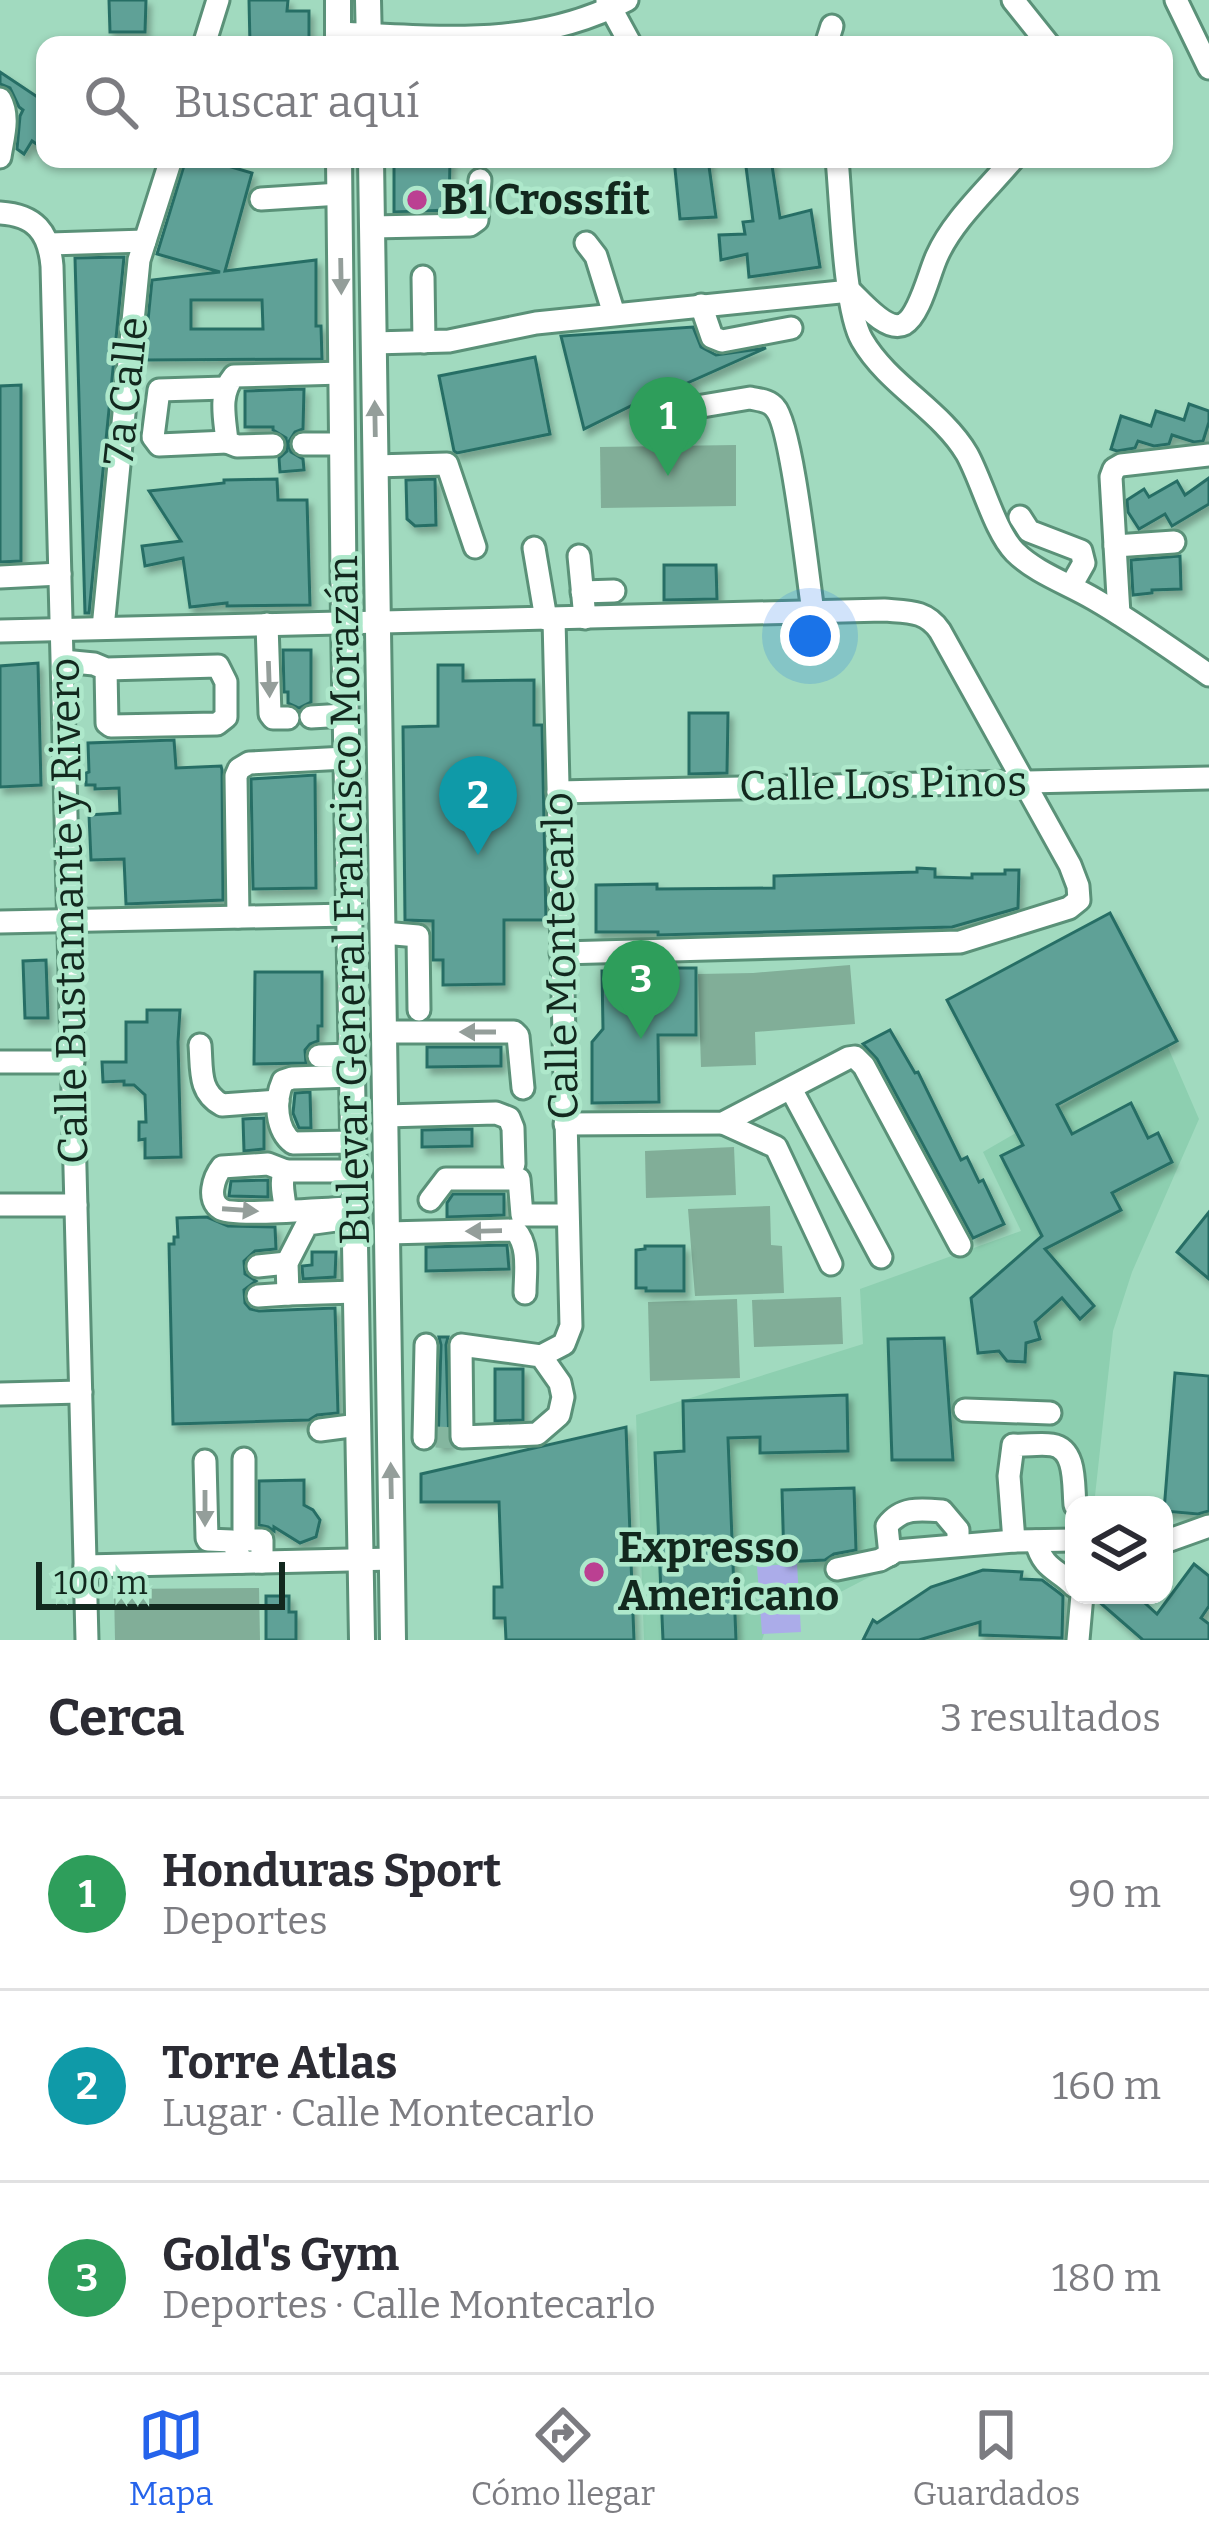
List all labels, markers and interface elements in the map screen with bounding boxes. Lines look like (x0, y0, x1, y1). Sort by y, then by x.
search box (36, 36, 1173, 168)
icon: search (78, 69, 144, 135)
text: Buscar aquí (174, 75, 419, 129)
place label: B1 Crossfit (441, 175, 650, 225)
marker: B1 Crossfit (404, 187, 430, 213)
one-way arrow (331, 258, 350, 296)
street label: 7a Calle (93, 314, 159, 468)
pin: 1 (629, 377, 707, 476)
one-way arrow (365, 399, 384, 437)
street label: Bulevar General Francisco Morazán (318, 555, 380, 1245)
your location (780, 606, 840, 666)
street label: Calle Bustamante y Rivero (40, 658, 98, 1164)
one-way arrow (259, 661, 278, 699)
pin: 2 (439, 756, 517, 855)
street label: Calle Los Pinos (739, 756, 1027, 812)
street label: Calle Montecarlo (533, 792, 589, 1120)
pin: 3 (602, 940, 680, 1039)
one-way arrow (458, 1022, 496, 1042)
one-way arrow (222, 1200, 259, 1219)
one-way arrow (464, 1221, 502, 1240)
one-way arrow (381, 1461, 401, 1499)
one-way arrow (195, 1490, 215, 1528)
map controls (1065, 1496, 1173, 1604)
button: layers (1065, 1496, 1173, 1604)
place label: Expresso Americano (618, 1523, 839, 1621)
scale bar (36, 1556, 285, 1609)
marker: Expresso Americano (581, 1559, 607, 1585)
text: 100 m (54, 1563, 148, 1603)
text: Cerca (48, 1687, 184, 1749)
text: 3 resultados (940, 1695, 1161, 1741)
text: Honduras Sport (162, 1844, 501, 1898)
text: 1 (79, 1871, 95, 1917)
text: 90 m (1068, 1871, 1161, 1917)
text: Deportes (162, 1898, 328, 1944)
text: Torre Atlas (162, 2036, 397, 2090)
text: 2 (76, 2063, 98, 2109)
text: 160 m (1052, 2063, 1161, 2109)
text: Lugar · Calle Montecarlo (162, 2090, 595, 2136)
text: Gold's Gym (162, 2228, 399, 2282)
text: 3 (76, 2255, 98, 2301)
text: 180 m (1052, 2255, 1161, 2301)
text: Deportes · Calle Montecarlo (162, 2282, 656, 2328)
tab: Mapa (129, 2402, 213, 2514)
tab: Cómo llegar (471, 2402, 655, 2514)
tab: Guardados (912, 2402, 1080, 2514)

